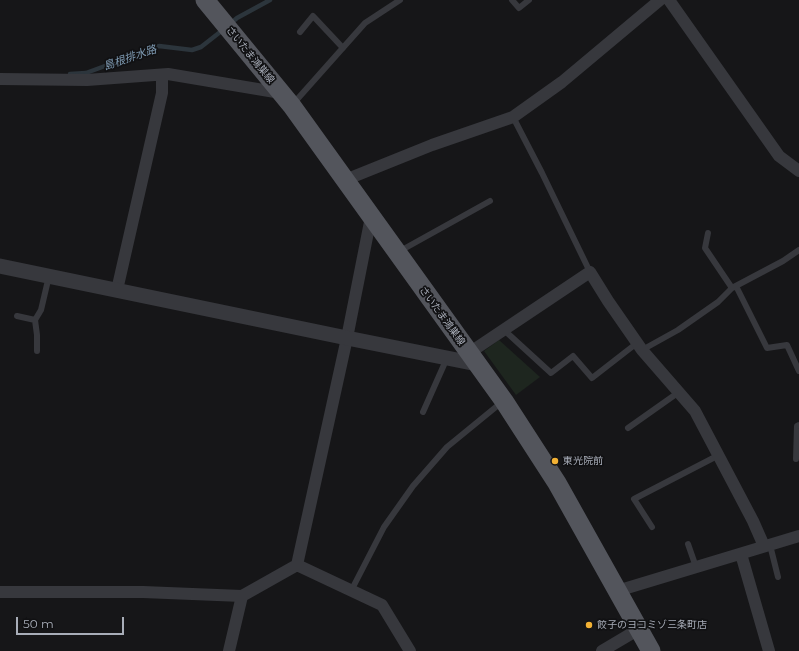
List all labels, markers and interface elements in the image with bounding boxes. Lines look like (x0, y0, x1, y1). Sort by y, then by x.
street label: さいたま鴻巣線 (223, 24, 277, 86)
water label: 島根排水路 (102, 43, 158, 73)
street label: さいたま鴻巣線 (417, 284, 467, 348)
place label: 東光院前 (563, 455, 603, 467)
marker: 東光院前 (550, 456, 560, 466)
scale bar (18, 609, 126, 635)
text: 50 m (23, 616, 54, 631)
place label: 餃子のヨコミゾ三条町店 (597, 619, 707, 631)
marker: 餃子のヨコミゾ三条町店 (584, 620, 594, 630)

